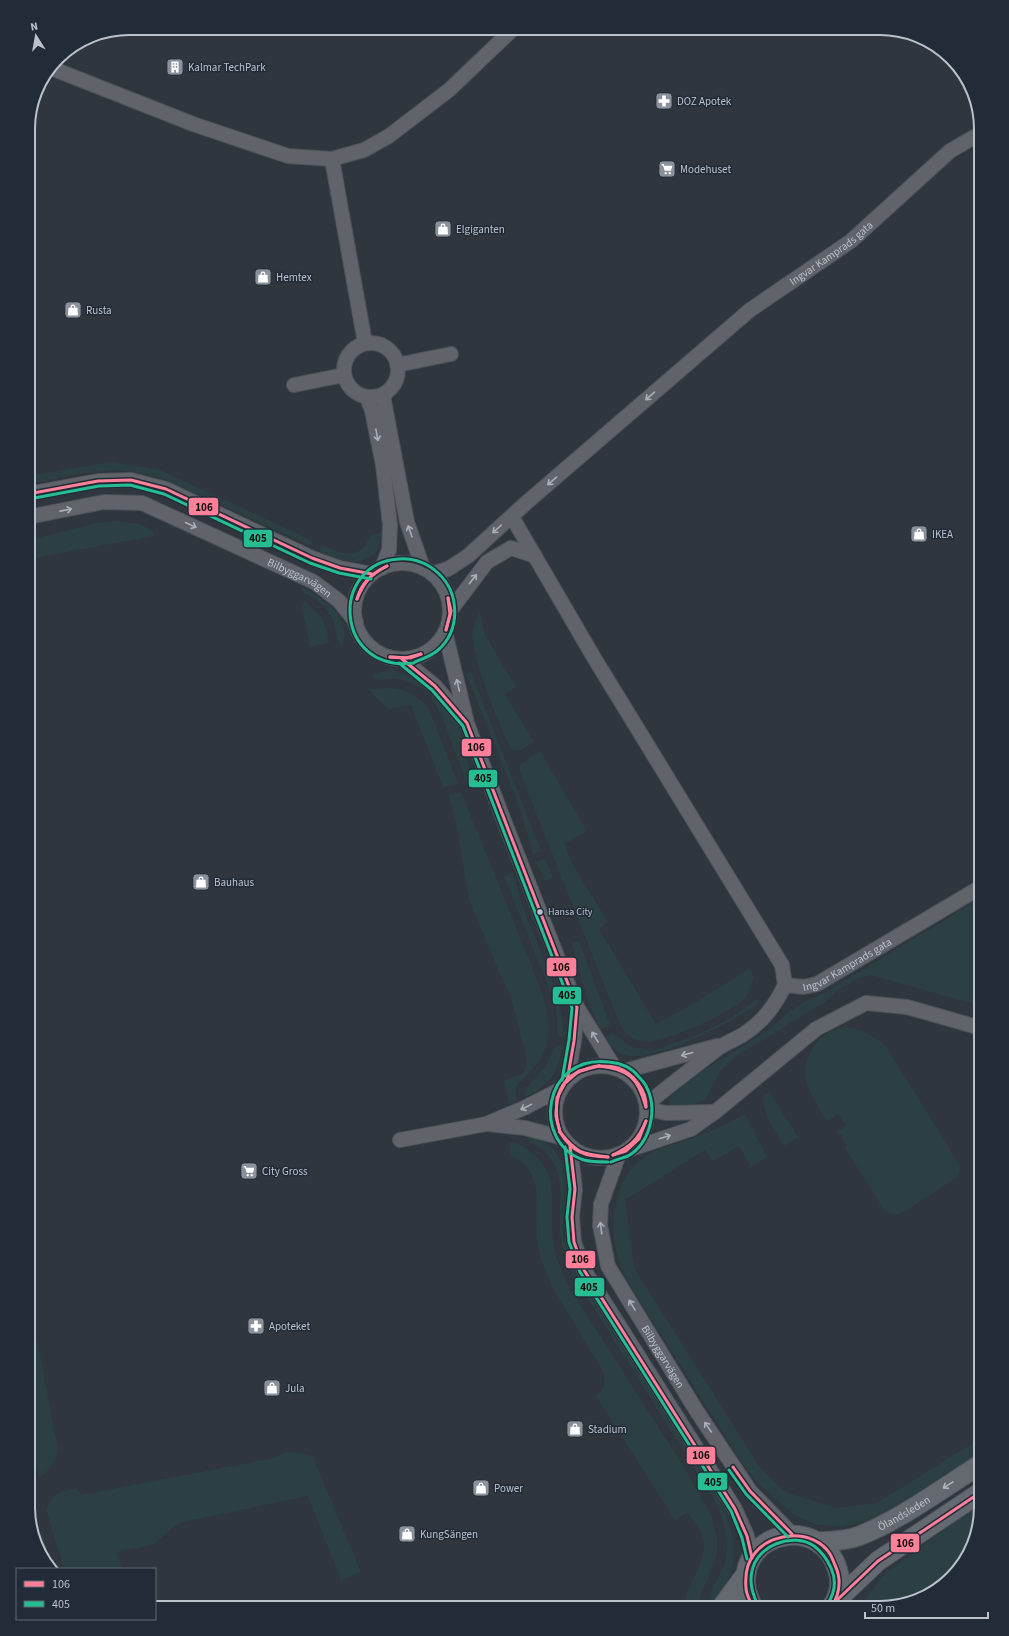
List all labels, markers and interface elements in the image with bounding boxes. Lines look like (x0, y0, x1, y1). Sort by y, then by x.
north arrow (16, 16, 56, 56)
text: N (29, 19, 39, 35)
building icon: Kalmar TechPark (165, 57, 185, 77)
place label: Kalmar TechPark (188, 60, 266, 75)
pharmacy icon: DOZ Apotek (654, 91, 674, 111)
place label: DOZ Apotek (677, 94, 732, 109)
supermarket icon: Modehuset (657, 159, 677, 179)
place label: Modehuset (680, 162, 731, 177)
street label: Ingvar Kamprads gata (786, 217, 876, 288)
shop icon: Elgiganten (433, 219, 453, 239)
place label: Elgiganten (456, 222, 505, 237)
shop icon: Hemtex (253, 267, 273, 287)
place label: Hemtex (276, 270, 312, 285)
shop icon: Rusta (63, 300, 83, 320)
place label: Rusta (86, 303, 112, 318)
one-way arrow (645, 391, 655, 401)
one-way arrow (373, 428, 381, 441)
one-way arrow (546, 476, 557, 485)
line badge: 106 (188, 497, 219, 516)
text: 106 (195, 500, 213, 515)
one-way arrow (60, 505, 73, 513)
one-way arrow (185, 522, 197, 529)
shop icon: IKEA (909, 524, 929, 544)
one-way arrow (492, 525, 503, 534)
one-way arrow (406, 526, 414, 538)
place label: IKEA (932, 527, 953, 542)
line badge: 405 (243, 529, 273, 548)
text: 405 (249, 531, 267, 546)
street label: Bilbyggarvägen (265, 554, 335, 601)
one-way arrow (469, 574, 477, 585)
one-way arrow (453, 679, 461, 692)
line badge: 106 (461, 738, 492, 757)
text: 106 (467, 740, 485, 755)
line badge: 405 (468, 769, 498, 788)
text: 405 (474, 771, 492, 786)
shop icon: Bauhaus (191, 872, 211, 892)
place label: Bauhaus (214, 875, 255, 890)
place label: Hansa City (548, 905, 593, 919)
marker: Hansa City (535, 907, 545, 917)
street label: Ingvar Kamprads gata (801, 934, 894, 995)
line badge: 106 (546, 957, 577, 977)
text: 106 (552, 960, 570, 975)
line badge: 405 (552, 986, 582, 1005)
text: 405 (558, 988, 576, 1003)
one-way arrow (591, 1031, 599, 1043)
one-way arrow (681, 1051, 694, 1058)
one-way arrow (520, 1104, 532, 1111)
one-way arrow (659, 1133, 671, 1141)
supermarket icon: City Gross (239, 1161, 259, 1181)
place label: City Gross (262, 1164, 308, 1179)
one-way arrow (597, 1222, 605, 1235)
line badge: 106 (565, 1250, 596, 1269)
text: 106 (571, 1252, 589, 1267)
line badge: 405 (574, 1277, 605, 1297)
text: 405 (580, 1280, 598, 1295)
one-way arrow (628, 1300, 636, 1311)
pharmacy icon: Apoteket (246, 1316, 266, 1336)
place label: Apoteket (269, 1319, 310, 1334)
street label: Bilbyggarvägen (638, 1322, 688, 1391)
shop icon: Jula (262, 1378, 282, 1398)
place label: Jula (285, 1381, 305, 1396)
shop icon: Stadium (565, 1419, 585, 1439)
place label: Stadium (588, 1422, 627, 1437)
one-way arrow (703, 1422, 712, 1433)
line badge: 106 (686, 1446, 716, 1465)
text: 106 (692, 1448, 710, 1463)
line badge: 405 (697, 1472, 728, 1491)
text: 405 (704, 1475, 722, 1490)
shop icon: Power (471, 1478, 491, 1498)
place label: Power (494, 1481, 523, 1496)
one-way arrow (942, 1481, 954, 1489)
street label: Ölandsleden (875, 1492, 933, 1534)
shop icon: KungSängen (397, 1524, 417, 1544)
place label: KungSängen (420, 1527, 478, 1542)
line badge: 106 (890, 1533, 920, 1553)
text: 106 (896, 1536, 914, 1551)
legend (16, 1568, 156, 1620)
text: 106 (52, 1576, 70, 1593)
scale bar (865, 1594, 988, 1620)
text: 405 (52, 1596, 70, 1613)
text: 50 m (871, 1600, 895, 1617)

